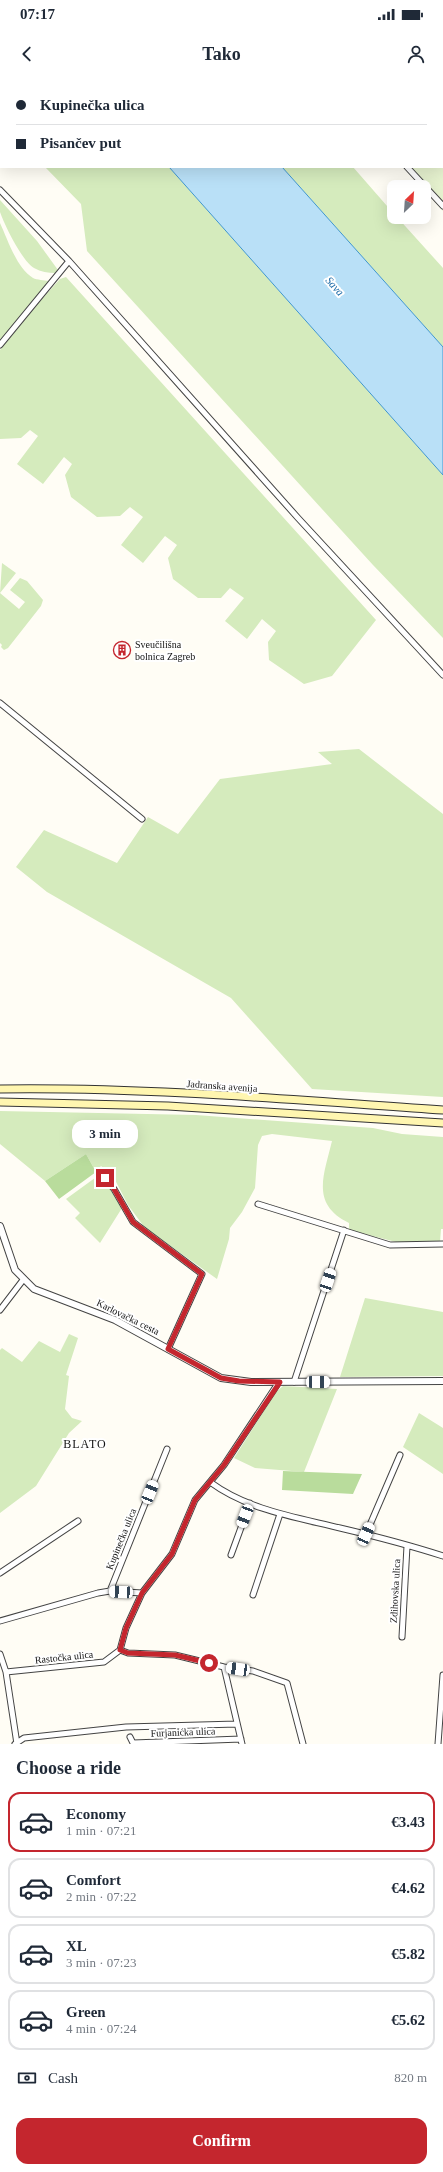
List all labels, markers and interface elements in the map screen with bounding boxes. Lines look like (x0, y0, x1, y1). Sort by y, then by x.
text: 07:17 (20, 6, 55, 22)
icon: back (16, 43, 38, 65)
icon: person (405, 43, 427, 65)
text: Tako (202, 44, 241, 64)
text: Kupinečka ulica (40, 97, 145, 113)
text: Pisančev put (40, 135, 121, 151)
north arrow (387, 180, 431, 224)
map controls (387, 180, 431, 224)
water label: Sava (323, 274, 347, 298)
place label: Sveučilišna bolnica Zagreb (135, 639, 195, 662)
building icon: Sveučilišna bolnica Zagreb (112, 640, 132, 660)
street label: Jadranska avenija (186, 1078, 258, 1094)
callout: 3 min (72, 1120, 138, 1148)
text: 3 min (89, 1126, 121, 1141)
route end (96, 1169, 114, 1187)
car (319, 1267, 337, 1293)
street label: Karlovačka cesta (95, 1297, 162, 1337)
car (306, 1376, 330, 1388)
district label: BLATO (63, 1437, 107, 1451)
car (140, 1479, 160, 1505)
car (235, 1503, 255, 1529)
street label: Kupinečka ulica (104, 1506, 139, 1571)
car (356, 1521, 376, 1547)
street label: Zdihovska ulica (388, 1558, 402, 1623)
car (109, 1585, 133, 1599)
street label: Rastočka ulica (34, 1648, 94, 1666)
route start (200, 1654, 218, 1672)
car (225, 1661, 251, 1677)
street label: Furjanićka ulica (150, 1725, 216, 1739)
text: Choose a ride (16, 1758, 121, 1778)
icon: car (18, 1804, 54, 1840)
text: Economy (66, 1806, 126, 1822)
text: €3.43 (391, 1814, 425, 1830)
text: 1 min · 07:21 (66, 1823, 136, 1838)
icon: car (18, 1870, 54, 1906)
text: Comfort (66, 1872, 121, 1888)
text: €4.62 (391, 1880, 425, 1896)
text: 2 min · 07:22 (66, 1889, 136, 1904)
icon: car (18, 1936, 54, 1972)
text: XL (66, 1938, 87, 1954)
text: €5.82 (391, 1946, 425, 1962)
text: 3 min · 07:23 (66, 1955, 136, 1970)
icon: car (18, 2002, 54, 2038)
text: Green (66, 2004, 106, 2020)
text: €5.62 (391, 2012, 425, 2028)
text: 4 min · 07:24 (66, 2021, 136, 2036)
icon: cash (16, 2067, 38, 2089)
text: Cash (48, 2070, 78, 2086)
text: 820 m (394, 2070, 427, 2085)
button: Confirm (16, 2118, 427, 2164)

